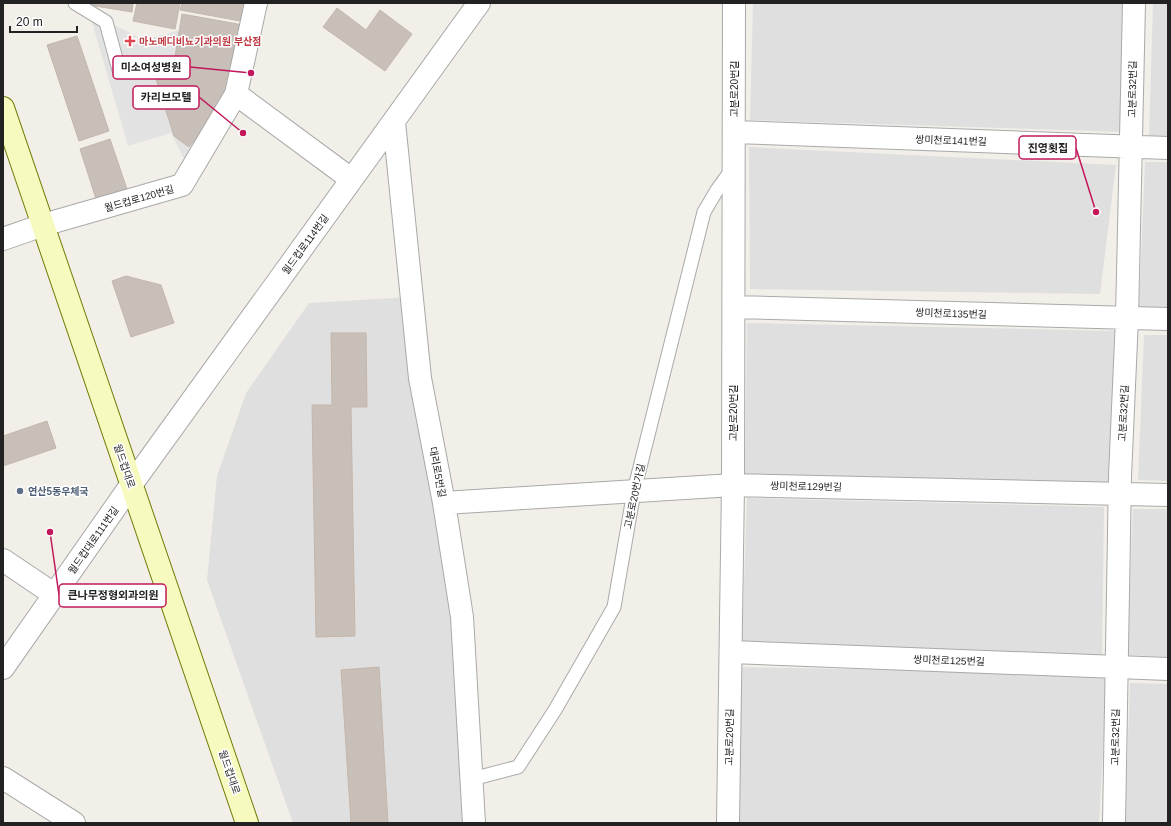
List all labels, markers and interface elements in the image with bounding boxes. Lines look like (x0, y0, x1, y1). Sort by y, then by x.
scale bar (10, 8, 77, 34)
text: 20 m (16, 15, 43, 29)
marker: 마노메디비뇨기과의원 부산점 (124, 35, 136, 47)
place label: 마노메디비뇨기과의원 부산점 (139, 36, 261, 47)
callout: 미소여성병원 (113, 56, 190, 79)
street label: 고분로20번길 (729, 60, 740, 118)
street label: 고분로32번길 (1127, 60, 1138, 118)
text: 미소여성병원 (121, 61, 181, 73)
callout: 카리브모텔 (133, 86, 199, 109)
text: 카리브모텔 (141, 91, 191, 103)
street label: 쌍미천로141번길 (915, 134, 987, 147)
callout: 진영횟집 (1019, 136, 1076, 159)
text: 진영횟집 (1028, 142, 1068, 154)
street label: 월드컵로120번길 (103, 183, 175, 214)
street label: 월드컵로114번길 (280, 212, 331, 276)
street label: 쌍미천로135번길 (915, 307, 987, 320)
street label: 고분로20번길 (728, 384, 739, 442)
street label: 고분로32번길 (1117, 384, 1130, 442)
street label: 월드컵대로 (112, 443, 137, 490)
street label: 대리로5번길 (427, 446, 448, 498)
street label: 고분로20번가길 (622, 463, 647, 530)
street label: 쌍미천로129번길 (770, 480, 842, 493)
marker: 연산5동우체국 (15, 486, 25, 496)
place label: 연산5동우체국 (28, 486, 89, 497)
street label: 월드컵대로111번길 (66, 505, 121, 576)
callout: 큰나무정형외과의원 (59, 584, 166, 607)
text: 큰나무정형외과의원 (67, 589, 159, 601)
street label: 쌍미천로125번길 (913, 654, 985, 667)
street label: 고분로20번길 (724, 708, 735, 766)
street label: 고분로32번길 (1110, 708, 1121, 766)
street label: 월드컵대로 (217, 749, 242, 796)

